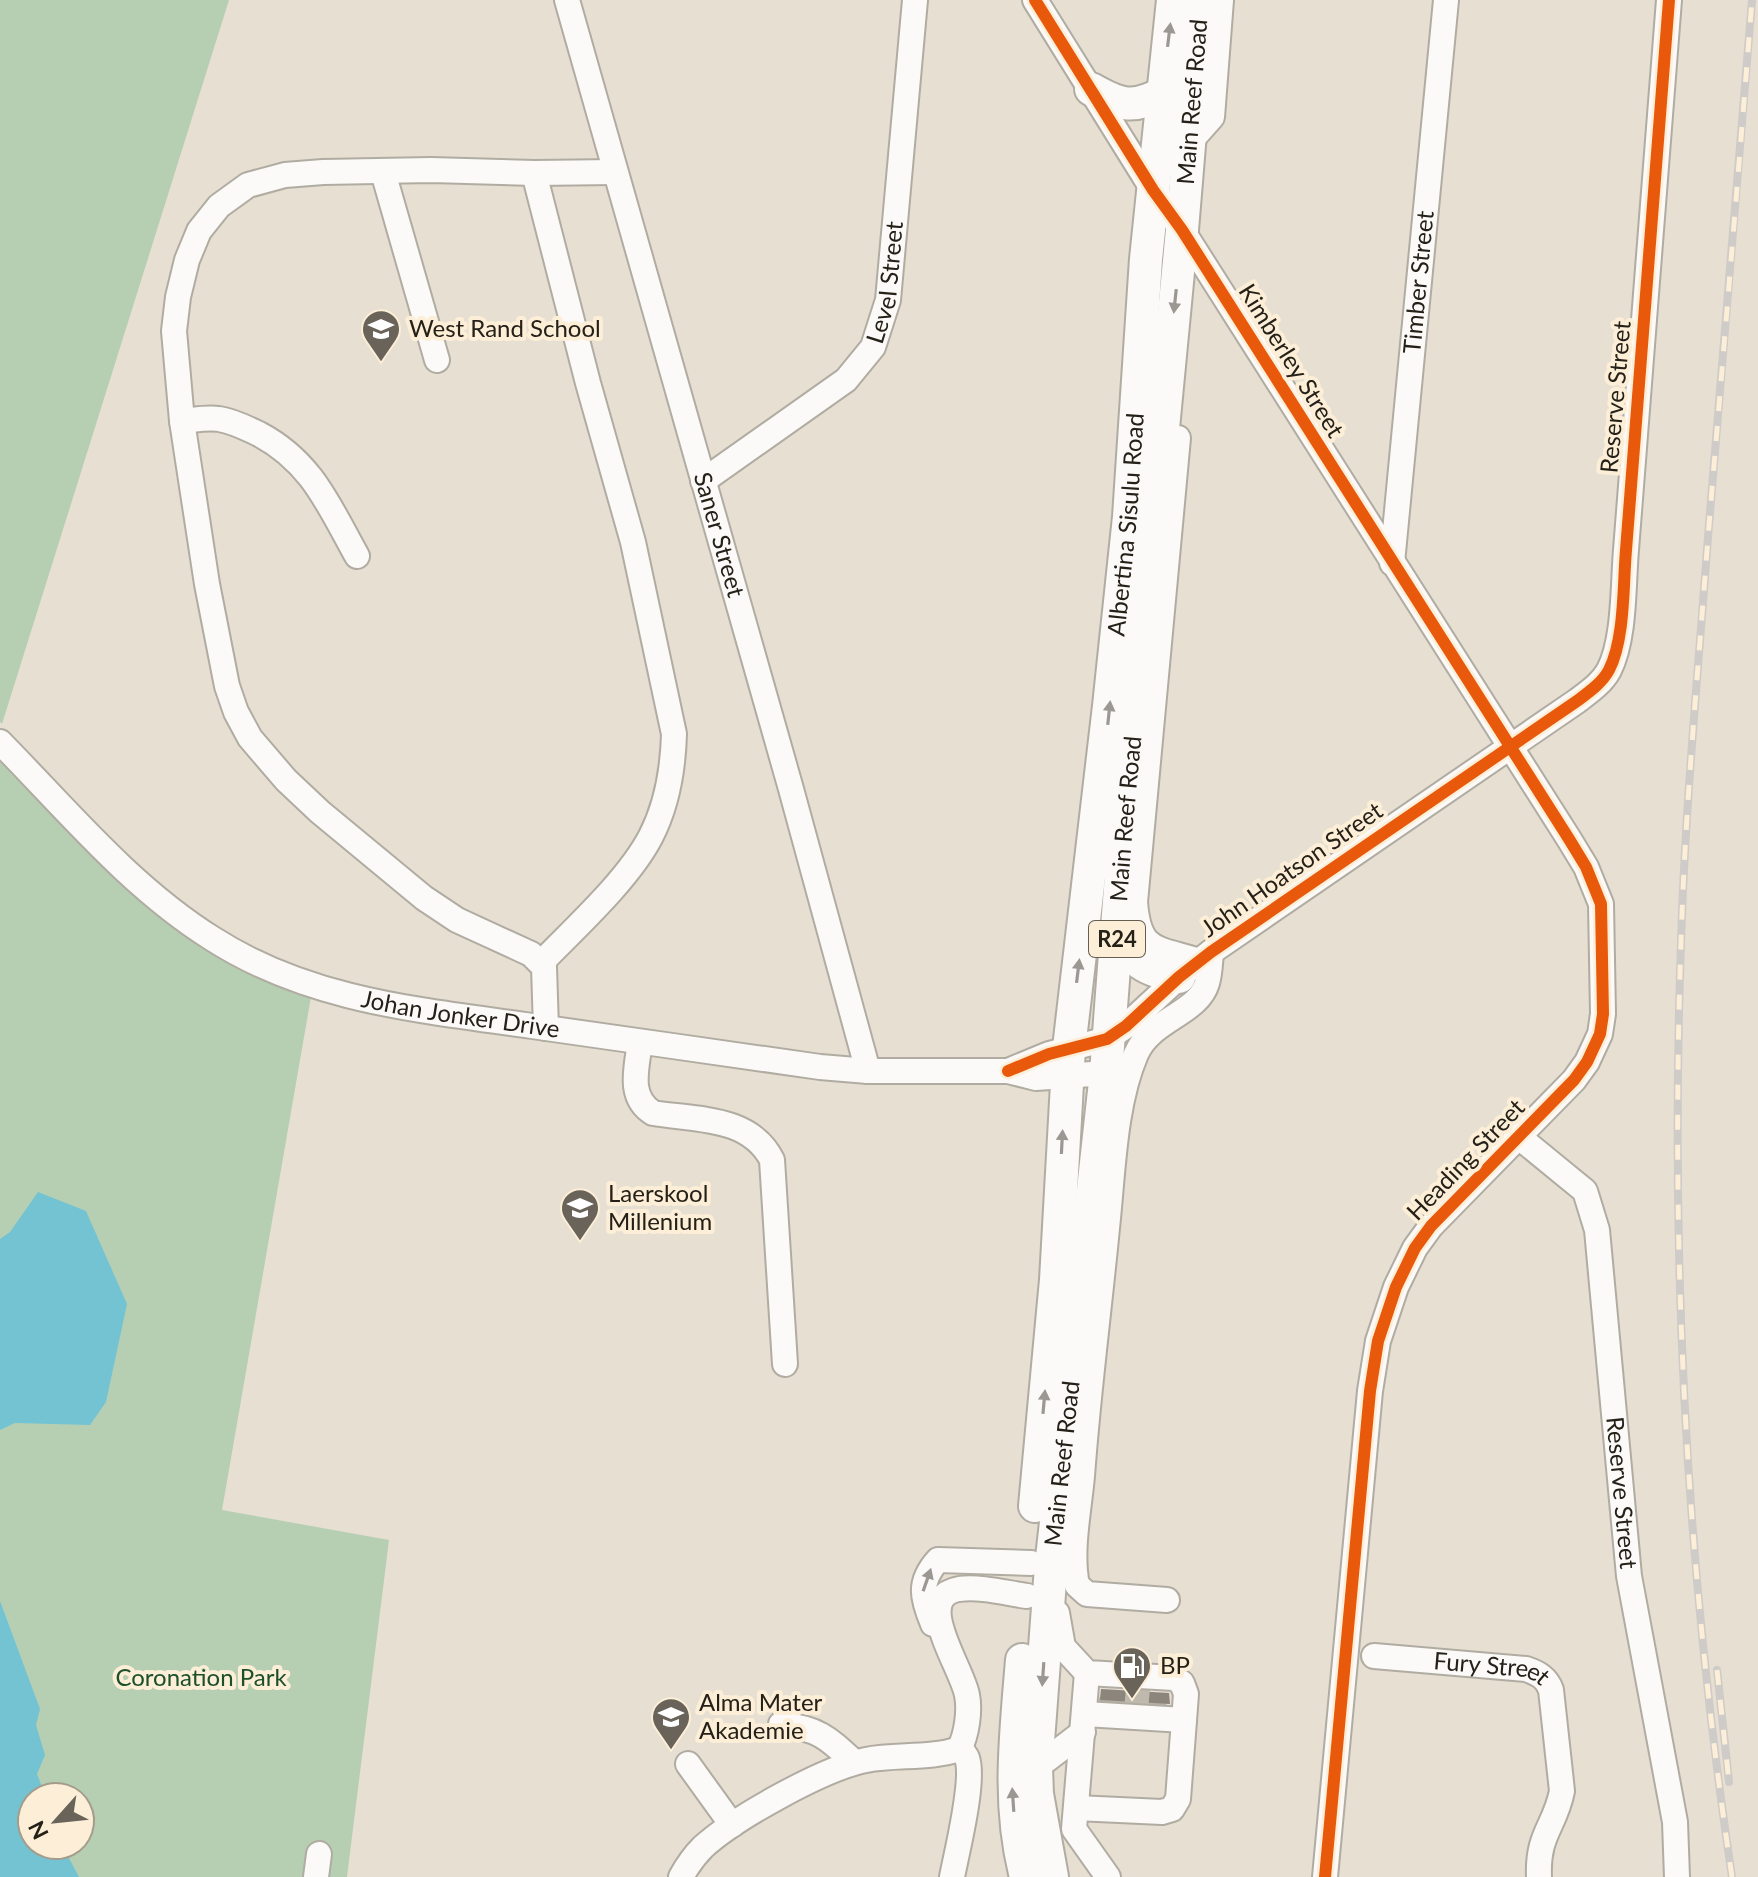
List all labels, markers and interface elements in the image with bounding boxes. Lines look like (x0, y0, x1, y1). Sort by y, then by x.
street label: Main Reef Road (1170, 18, 1212, 186)
one-way arrow (1163, 22, 1176, 47)
street label: Timber Street (1396, 209, 1439, 355)
street label: Level Street (859, 220, 908, 347)
street label: Kimberley Street (1233, 278, 1351, 443)
one-way arrow (1169, 289, 1182, 314)
school or university icon: West Rand School (360, 308, 402, 363)
place label: West Rand School (409, 313, 601, 342)
street label: Reserve Street (1593, 319, 1636, 474)
street label: Albertina Sisulu Road (1100, 412, 1149, 637)
street label: Saner Street (689, 469, 752, 601)
one-way arrow (1102, 700, 1115, 725)
street label: Main Reef Road (1103, 735, 1146, 902)
street label: John Hoatson Street (1195, 795, 1388, 942)
road number: R24 (1089, 921, 1145, 957)
one-way arrow (1072, 958, 1085, 983)
street label: Johan Jonker Drive (359, 983, 562, 1043)
street label: Heading Street (1400, 1092, 1530, 1225)
one-way arrow (1056, 1129, 1069, 1154)
place label: Laerskool Millenium (608, 1178, 712, 1235)
school or university icon: Laerskool Millenium (559, 1187, 601, 1242)
street label: Main Reef Road (1037, 1379, 1085, 1548)
one-way arrow (1038, 1389, 1051, 1414)
street label: Reserve Street (1601, 1415, 1644, 1571)
one-way arrow (922, 1567, 934, 1591)
fuel station icon: BP (1111, 1645, 1153, 1700)
street label: Fury Street (1433, 1645, 1557, 1691)
place label: BP (1160, 1650, 1190, 1679)
park label: Coronation Park (115, 1662, 287, 1691)
one-way arrow (1036, 1662, 1049, 1687)
place label: Alma Mater Akademie (699, 1687, 823, 1744)
school or university icon: Alma Mater Akademie (650, 1696, 692, 1751)
north arrow (16, 1781, 96, 1861)
one-way arrow (1007, 1787, 1020, 1812)
text: N (22, 1817, 54, 1844)

